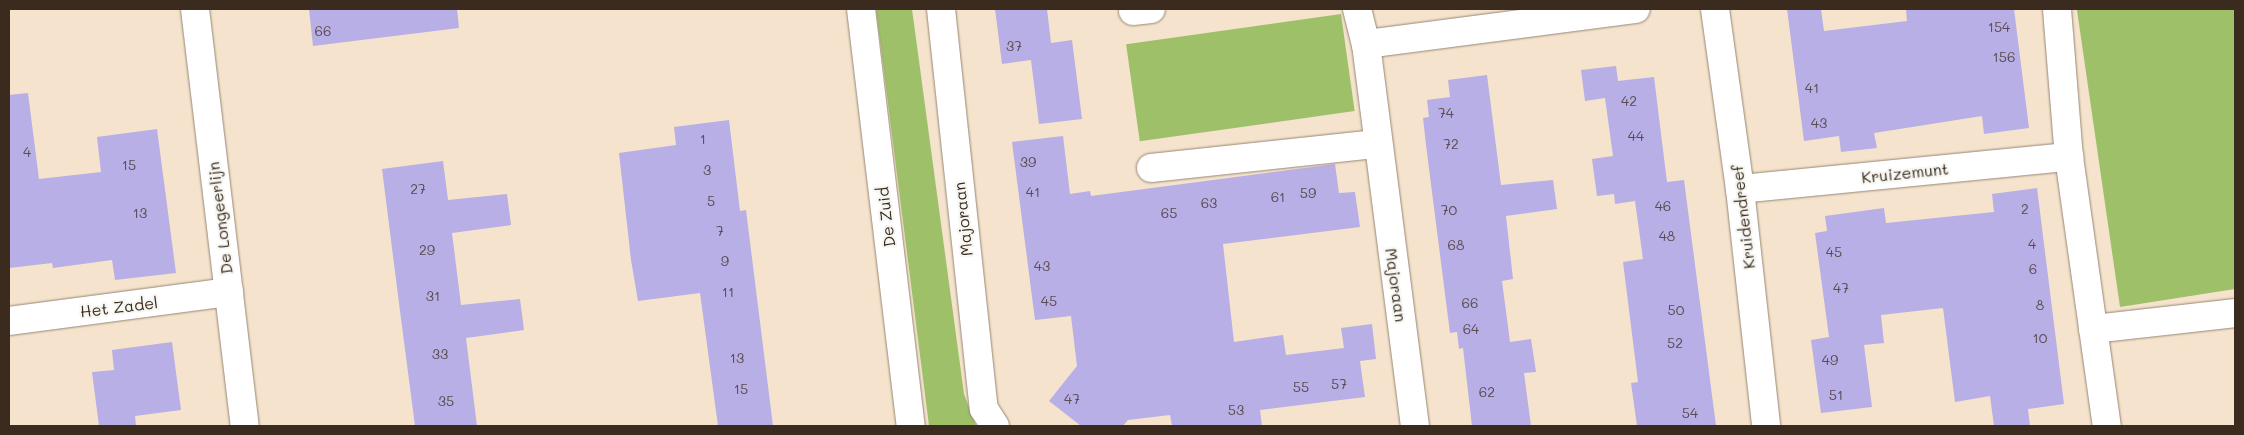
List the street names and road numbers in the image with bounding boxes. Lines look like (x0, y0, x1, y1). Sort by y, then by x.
street label: Kruizemunt (1860, 159, 1950, 187)
street label: De Longeerlijn (204, 161, 236, 275)
street label: Kruidendreef (1727, 164, 1759, 270)
street label: Majoraan (950, 181, 976, 257)
street label: De Zuid (873, 186, 899, 248)
street label: Majoraan (1381, 247, 1411, 323)
street label: Het Zadel (79, 293, 159, 321)

